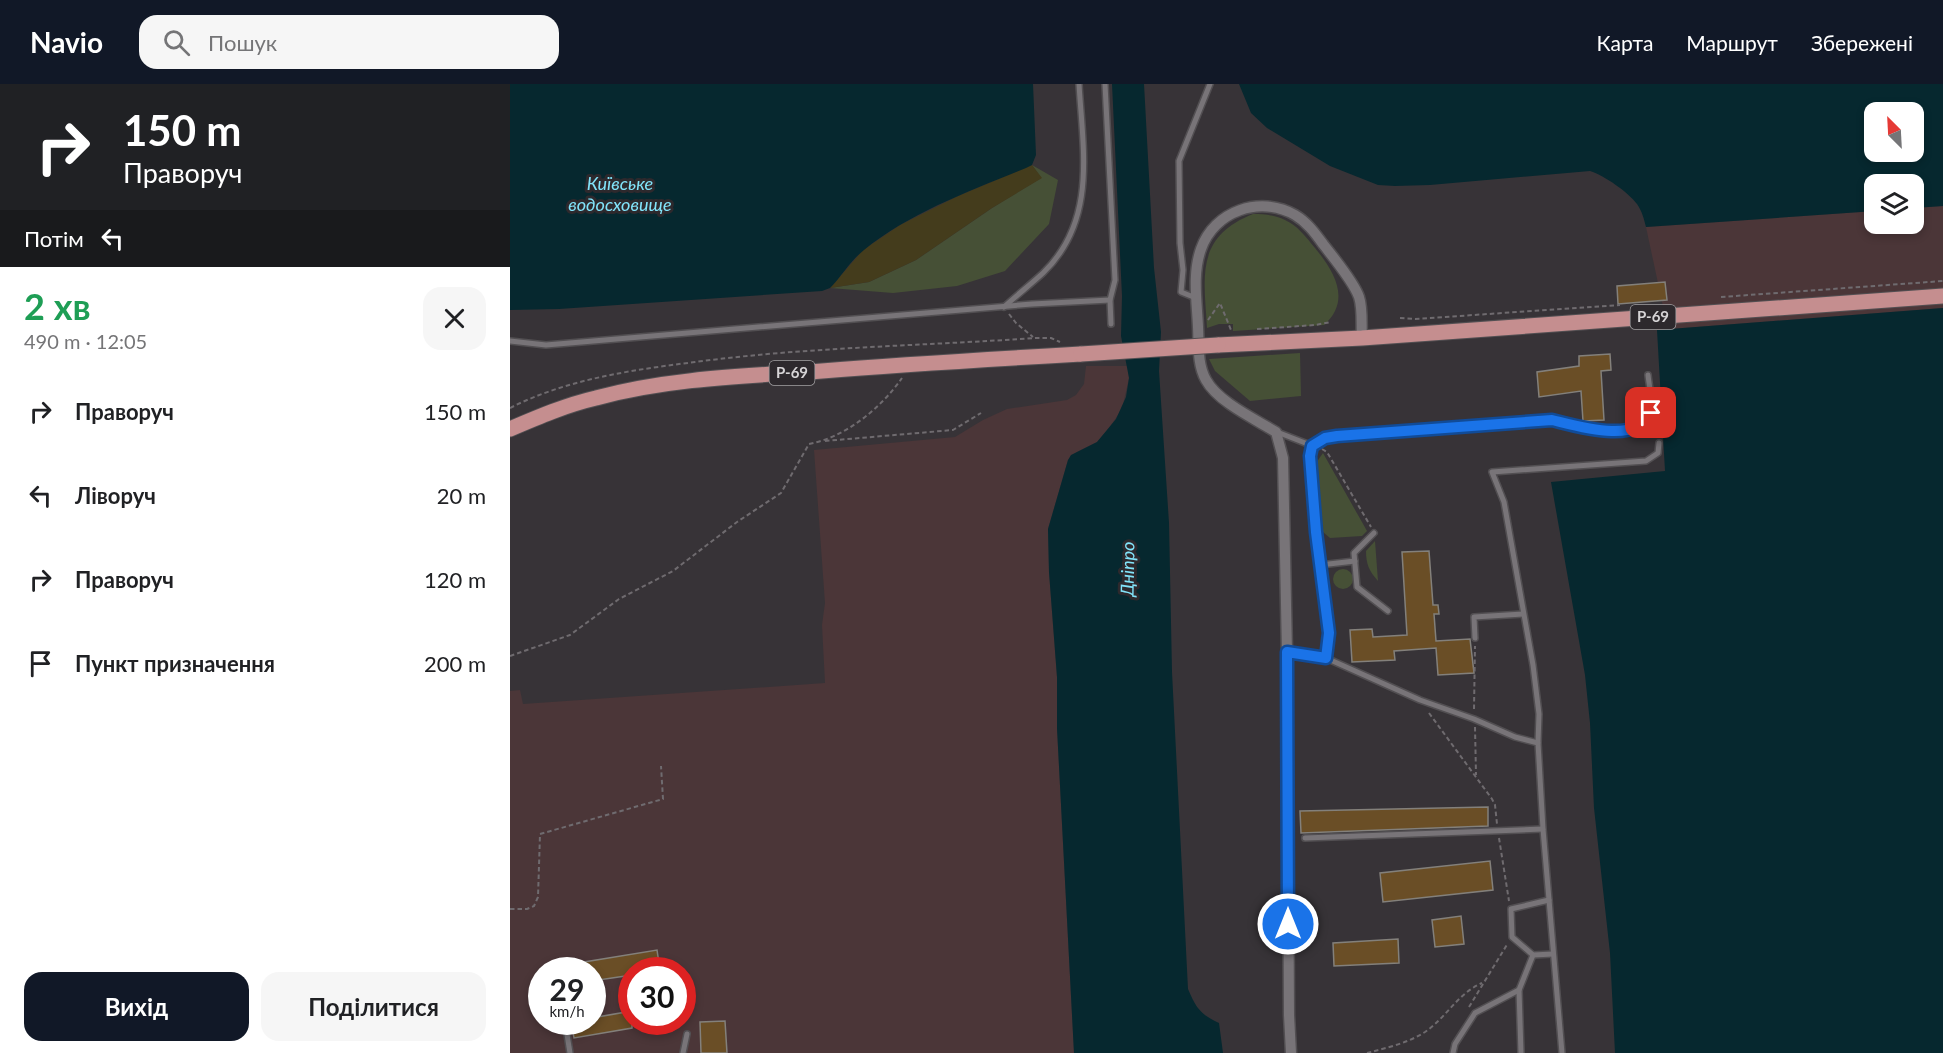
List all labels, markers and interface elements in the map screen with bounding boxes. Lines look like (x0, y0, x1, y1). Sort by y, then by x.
search box (139, 15, 559, 69)
text: Navio (30, 25, 103, 59)
icon: search (160, 26, 193, 59)
text: Пошук (208, 29, 277, 56)
text: Карта (1597, 30, 1653, 55)
text: Маршрут (1686, 30, 1778, 55)
text: Збережені (1811, 30, 1913, 55)
north arrow (1864, 102, 1924, 162)
map controls (1864, 102, 1924, 234)
text: 150 m (123, 105, 241, 155)
icon: right (24, 108, 102, 186)
text: Праворуч (123, 156, 243, 189)
water label: Київське водосховище (568, 172, 672, 215)
button: layers (1864, 174, 1924, 234)
icon: left (96, 222, 129, 255)
text: Потім (24, 225, 84, 252)
text: 2 хв (24, 284, 91, 328)
button: close (423, 287, 486, 350)
road number: Р-69 (1630, 305, 1676, 329)
text: 490 m · 12:05 (24, 329, 147, 353)
road number: Р-69 (770, 361, 814, 385)
pin (1625, 387, 1676, 438)
icon: right (24, 395, 57, 428)
icon: arrive (1634, 396, 1667, 429)
text: Праворуч (75, 398, 174, 425)
text: 150 m (424, 398, 486, 425)
icon: left (24, 479, 57, 512)
text: Ліворуч (75, 482, 156, 509)
text: 20 m (437, 482, 486, 509)
water label: Дніпро (1116, 541, 1138, 598)
icon: right (24, 563, 57, 596)
text: Праворуч (75, 566, 174, 593)
text: 120 m (424, 566, 486, 593)
icon: arrive (24, 647, 57, 680)
text: Пункт призначення (75, 650, 275, 677)
text: 200 m (424, 650, 486, 677)
position arrow (1256, 892, 1320, 956)
speed limit sign: 30 (618, 957, 696, 1035)
text: 29 (550, 971, 584, 1007)
button: Вихід (24, 972, 249, 1041)
button: Поділитися (261, 972, 486, 1041)
text: km/h (549, 1002, 585, 1020)

